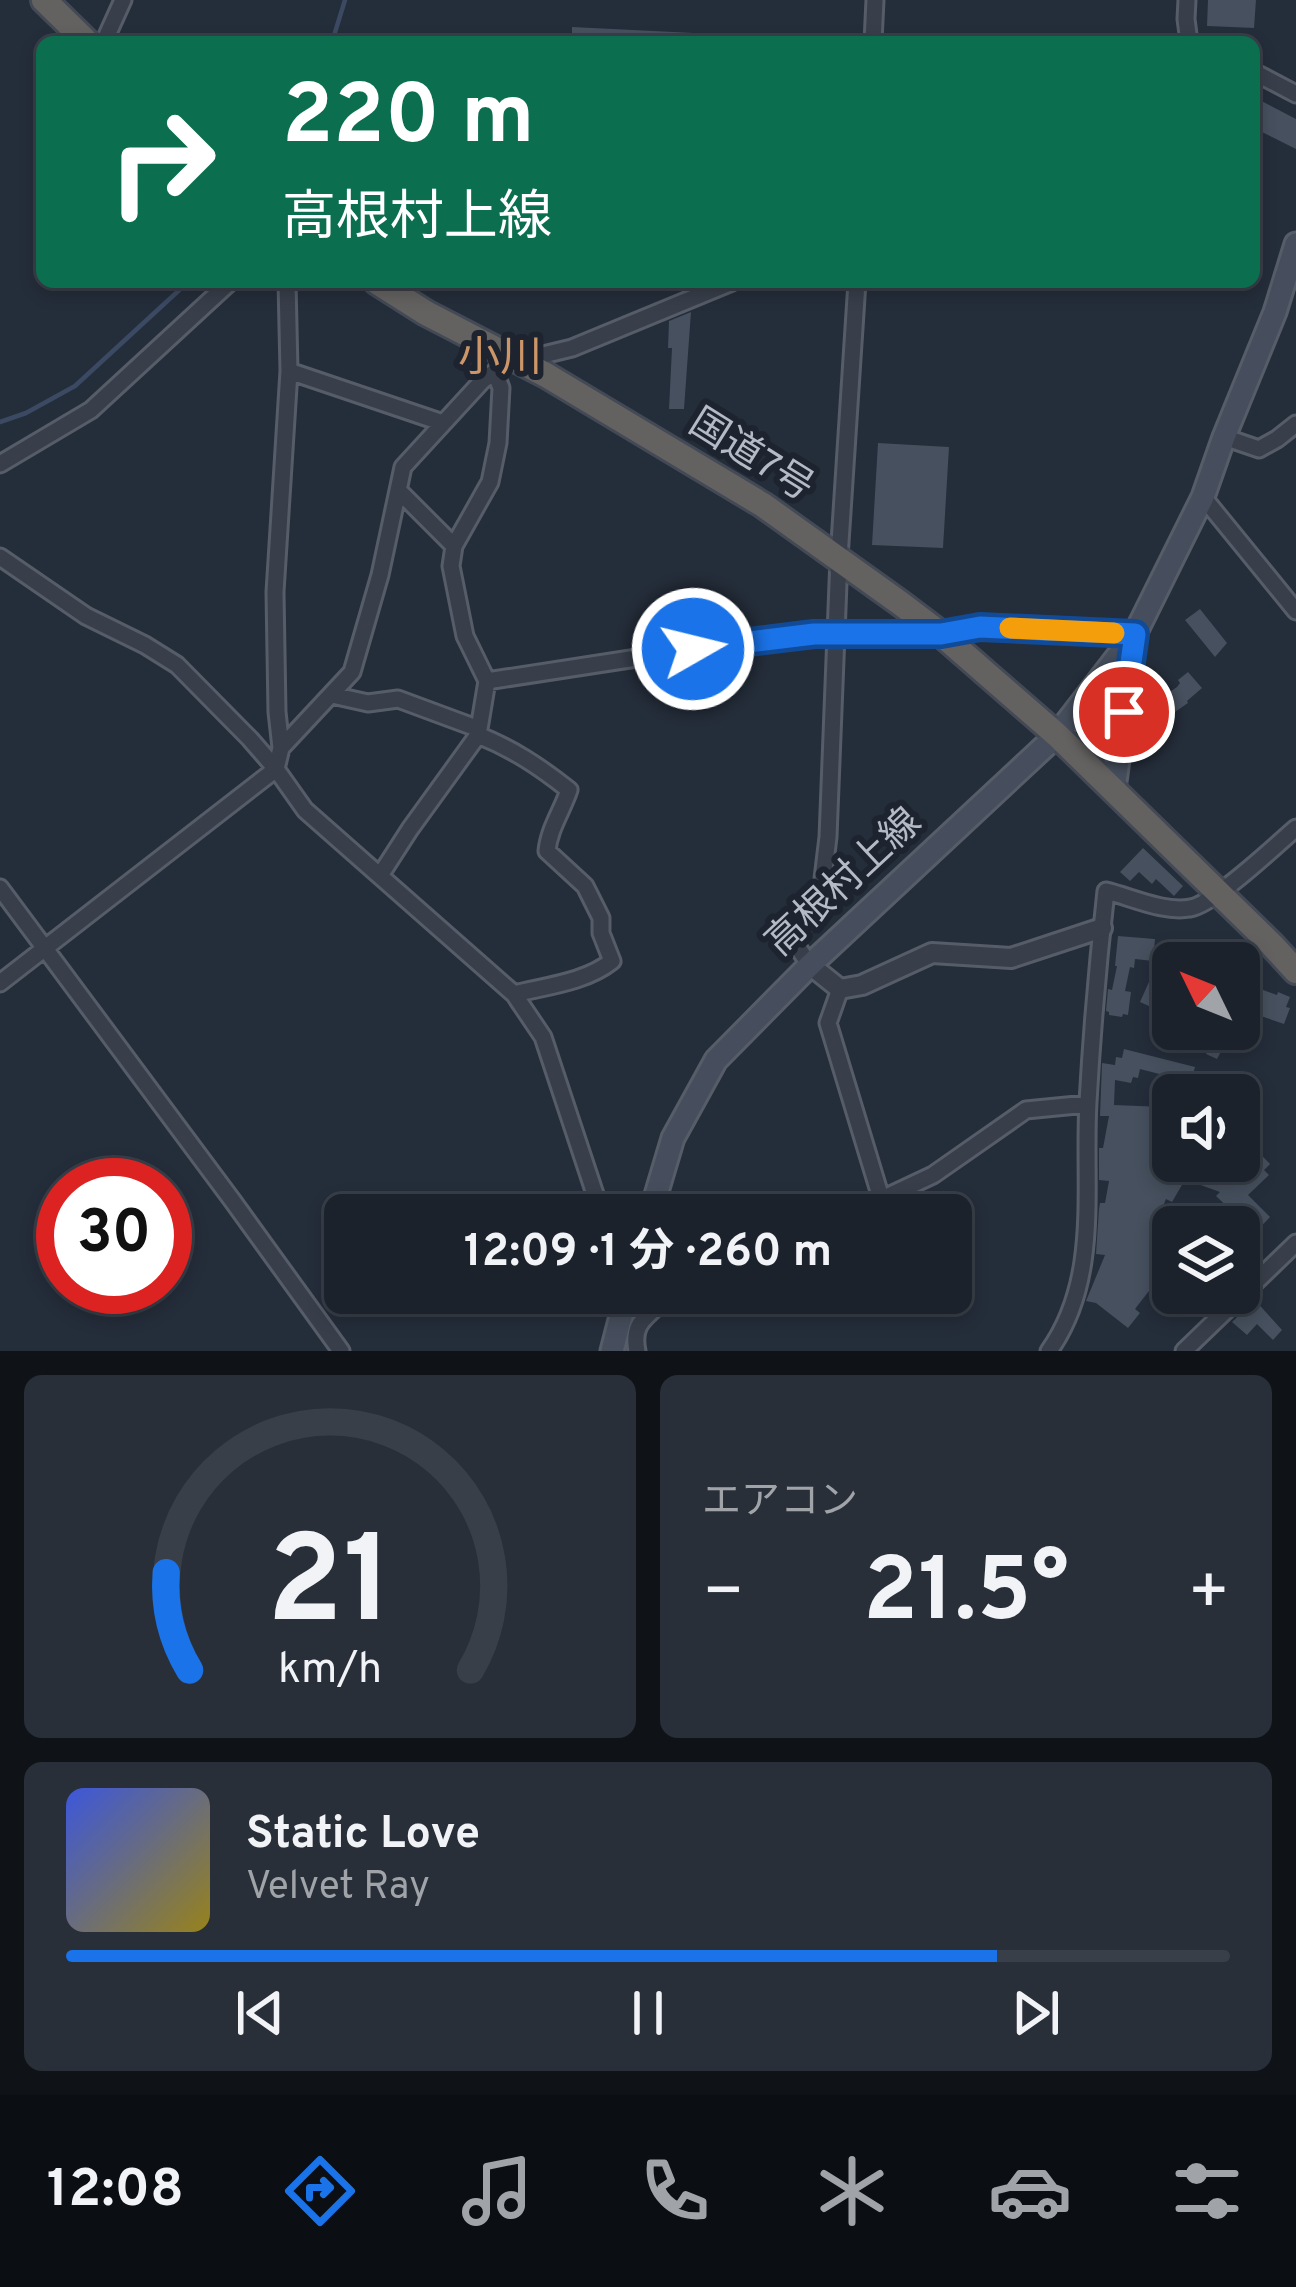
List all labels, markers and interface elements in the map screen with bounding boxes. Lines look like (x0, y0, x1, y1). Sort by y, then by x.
text: 220 m (282, 67, 535, 173)
icon: right (84, 84, 240, 240)
text: 高根村上線 (282, 186, 552, 255)
district label: 小川 (458, 334, 542, 387)
street label: 国道7号 (679, 400, 821, 514)
position arrow (630, 586, 756, 712)
pin (1073, 661, 1175, 763)
icon: arrive (1091, 679, 1157, 745)
street label: 高根村上線 (757, 800, 933, 968)
north arrow (1152, 942, 1260, 1050)
map controls (1152, 942, 1260, 1314)
button: sound (1152, 1074, 1260, 1182)
speed limit sign: 30 (36, 1158, 192, 1314)
button: layers (1152, 1206, 1260, 1314)
text: 12:09 · 1 分 · 260 m (464, 1225, 832, 1282)
text: エアコン (702, 1479, 858, 1528)
text: 21 (267, 1509, 393, 1667)
text: 21.5° (863, 1539, 1069, 1652)
text: − (702, 1554, 745, 1637)
text: + (1187, 1554, 1230, 1637)
text: km/h (278, 1643, 382, 1697)
text: Static Love (246, 1807, 480, 1864)
text: Velvet Ray (246, 1864, 430, 1913)
icon: previous (227, 1980, 293, 2046)
icon: pause (615, 1980, 681, 2046)
icon: next (1003, 1980, 1069, 2046)
icon: directions (278, 2149, 362, 2233)
icon: music (455, 2149, 539, 2233)
icon: phone (633, 2149, 717, 2233)
icon: climate (810, 2149, 894, 2233)
icon: car (988, 2149, 1072, 2233)
icon: filters (1165, 2149, 1249, 2233)
text: 12:08 (47, 2157, 184, 2226)

